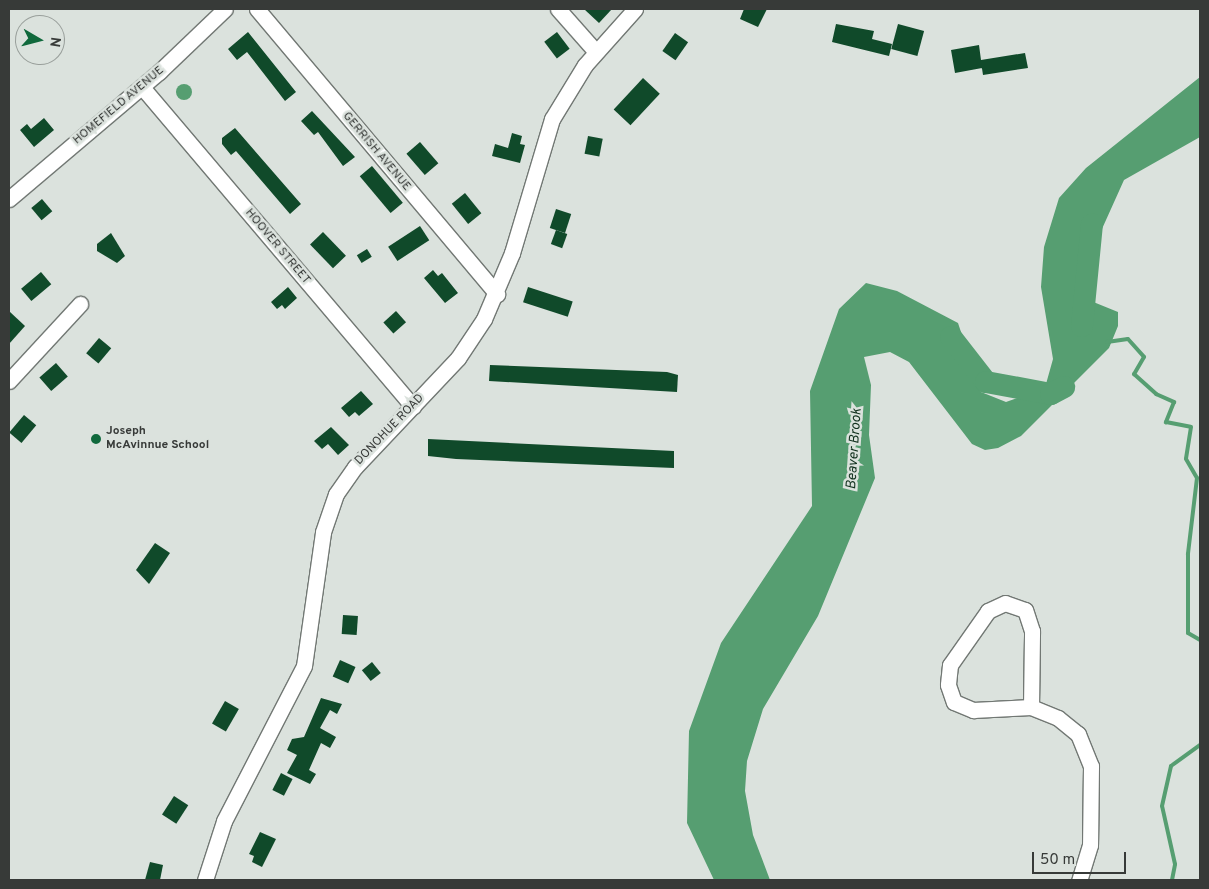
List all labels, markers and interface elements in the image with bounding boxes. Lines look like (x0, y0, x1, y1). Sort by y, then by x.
north arrow (15, 15, 65, 65)
text: N (45, 36, 63, 48)
street label: HOMEFIELD AVENUE (71, 64, 167, 148)
street label: GERRISH AVENUE (339, 110, 413, 194)
street label: HOOVER STREET (241, 206, 313, 288)
street label: DONOHUE ROAD (353, 392, 427, 468)
water label: Beaver Brook (844, 408, 866, 490)
place label: Joseph McAvinnue School (106, 425, 209, 453)
marker: Joseph McAvinnue School (90, 433, 102, 445)
scale bar (1034, 842, 1128, 874)
text: 50 m (1040, 851, 1075, 870)

